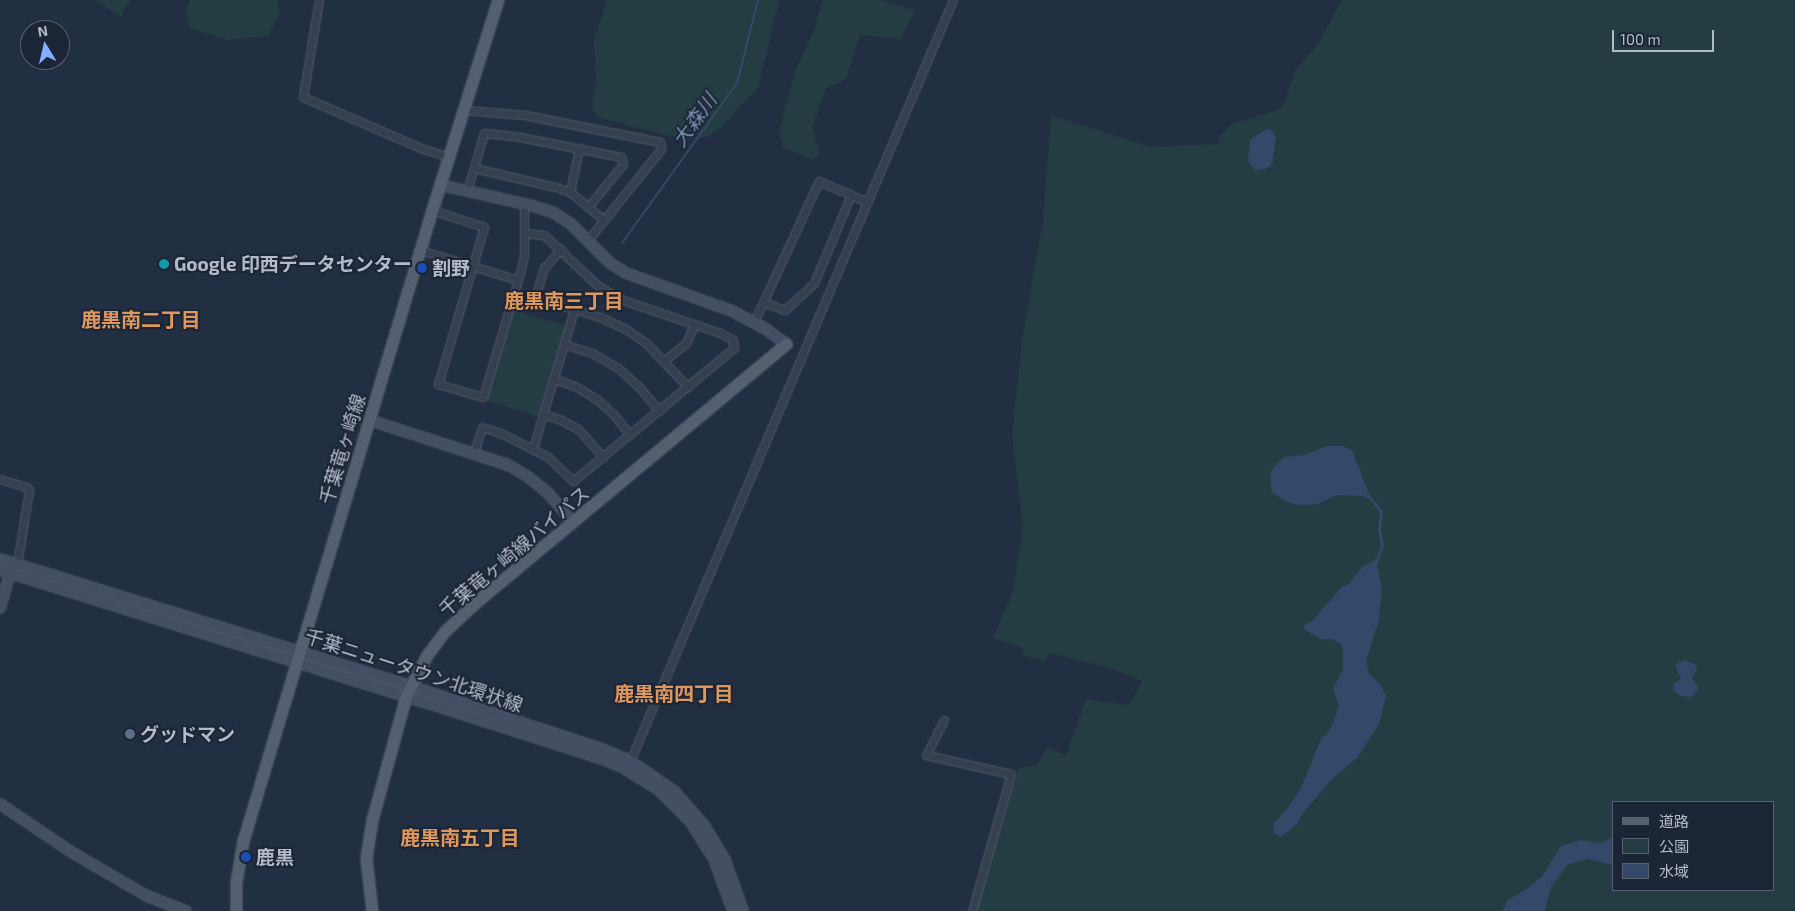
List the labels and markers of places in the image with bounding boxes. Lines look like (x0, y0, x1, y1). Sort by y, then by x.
place label: Google 印西データセンター (174, 253, 412, 275)
place label: 割野 (432, 257, 470, 279)
marker: Google 印西データセンター (158, 258, 170, 270)
marker: 割野 (416, 262, 428, 274)
place label: グッドマン (140, 723, 235, 745)
marker: グッドマン (124, 728, 136, 740)
place label: 鹿黒 (256, 846, 294, 868)
marker: 鹿黒 (240, 851, 252, 863)

